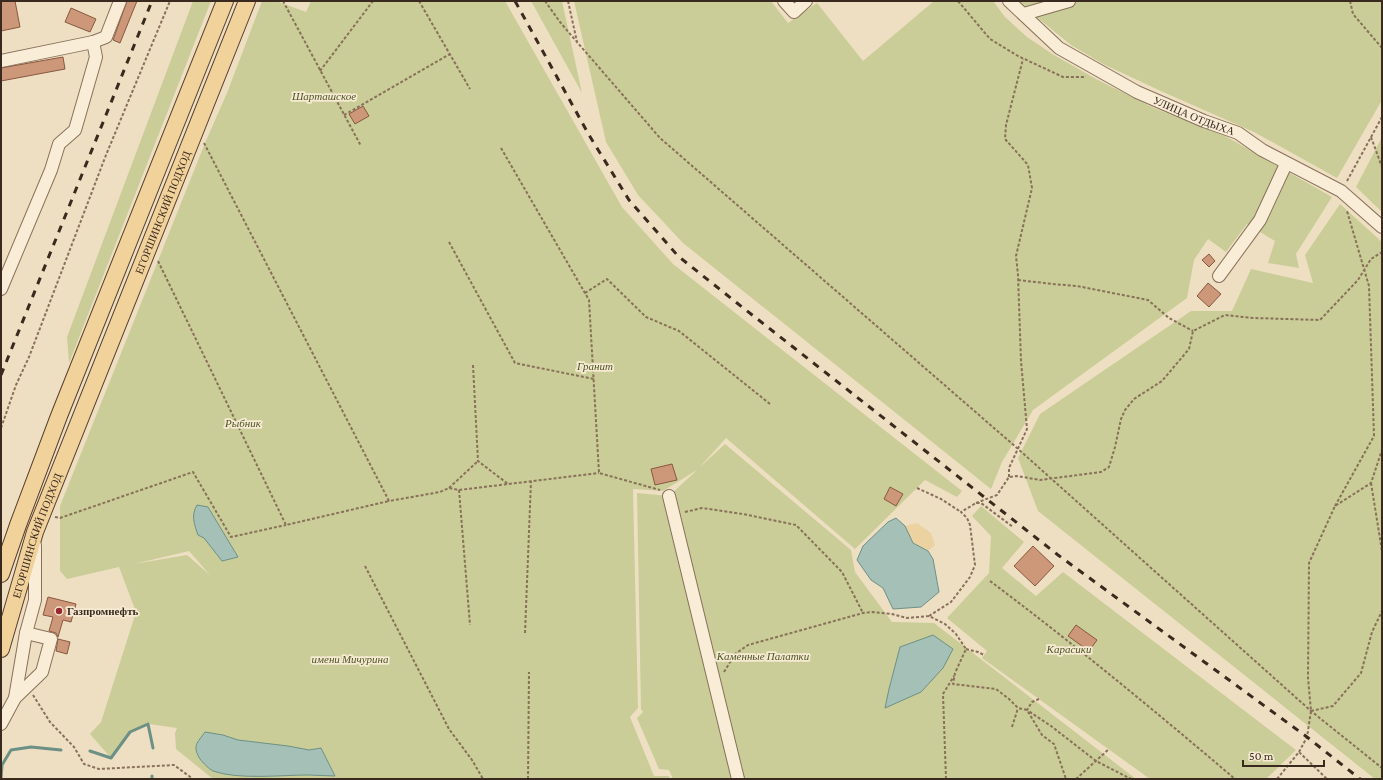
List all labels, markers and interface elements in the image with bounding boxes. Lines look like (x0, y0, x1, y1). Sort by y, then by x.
park label: Шарташское (291, 90, 356, 102)
street label: УЛИЦА ОТДЫХА (1151, 94, 1236, 137)
street label: ЕГОРШИНСКИЙ ПОДХОД (133, 149, 193, 276)
park label: Гранит (576, 360, 613, 372)
park label: Рыбник (224, 417, 262, 429)
street label: ЕГОРШИНСКИЙ ПОДХОД (10, 471, 64, 600)
place label: Газпромнефть (67, 605, 139, 617)
marker: Газпромнефть (54, 606, 64, 616)
park label: Карасики (1046, 643, 1092, 655)
park label: Каменные Палатки (716, 650, 810, 662)
park label: имени Мичурина (311, 653, 389, 665)
scale bar (1243, 742, 1324, 768)
text: 50 m (1249, 749, 1274, 763)

